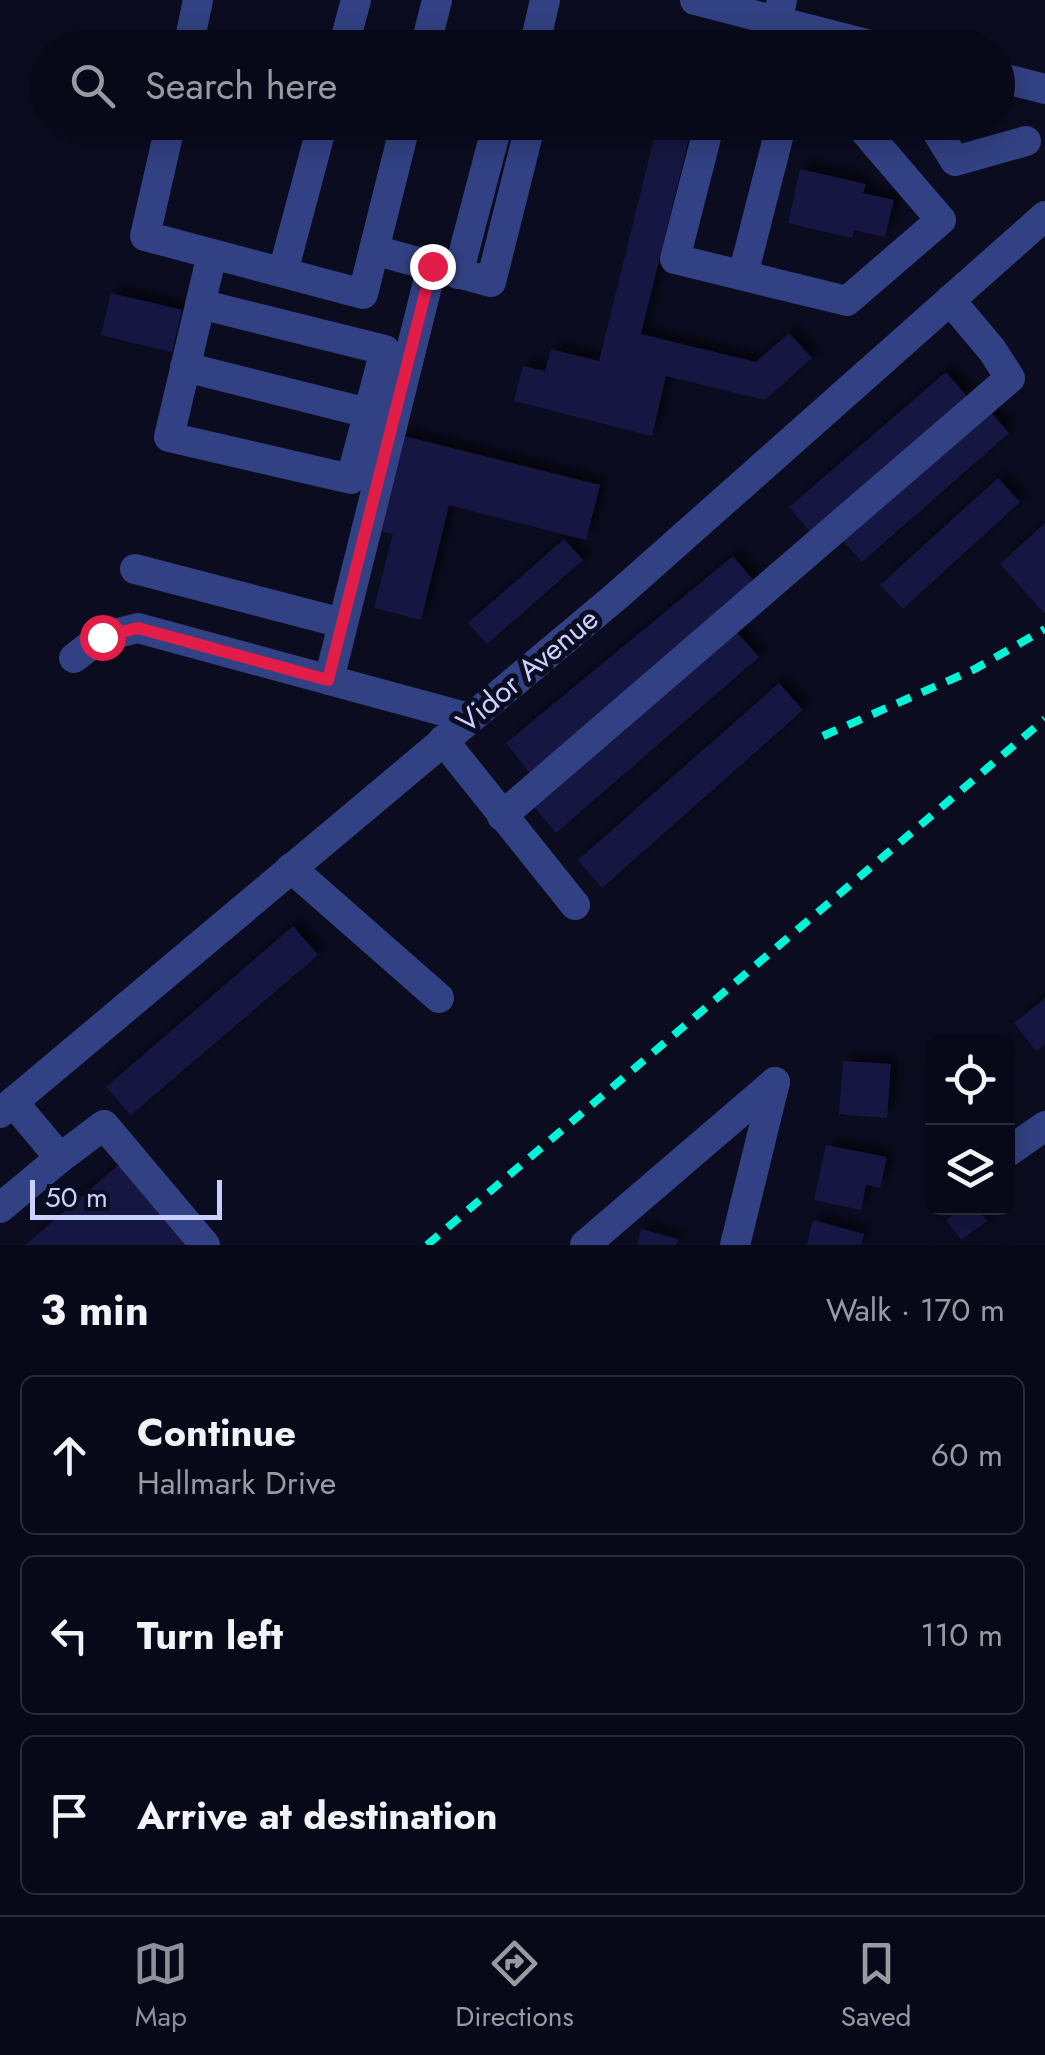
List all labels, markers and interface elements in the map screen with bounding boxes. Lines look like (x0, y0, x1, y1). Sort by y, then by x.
search box (30, 30, 1015, 140)
icon: search (65, 58, 120, 113)
text: Search here (145, 58, 337, 113)
route end (410, 244, 456, 290)
street label: Vidor Avenue (447, 598, 607, 742)
route start (80, 615, 126, 661)
map controls (925, 1035, 1015, 1215)
button: locate (925, 1035, 1015, 1125)
button: layers (925, 1125, 1015, 1215)
scale bar (30, 1175, 222, 1220)
text: 50 m (45, 1177, 108, 1218)
text: 3 min (40, 1280, 149, 1341)
text: Walk · 170 m (826, 1287, 1005, 1333)
text: Continue (137, 1405, 296, 1460)
icon: ahead (42, 1428, 97, 1483)
text: 60 m (931, 1432, 1003, 1478)
text: Hallmark Drive (137, 1460, 336, 1506)
icon: left (42, 1608, 97, 1663)
text: Turn left (137, 1608, 283, 1663)
text: 110 m (920, 1612, 1003, 1658)
icon: arrive (42, 1788, 97, 1843)
text: Arrive at destination (137, 1788, 498, 1843)
tab: Map (133, 1936, 188, 2037)
tab: Directions (455, 1936, 574, 2037)
tab: Saved (841, 1936, 912, 2037)

